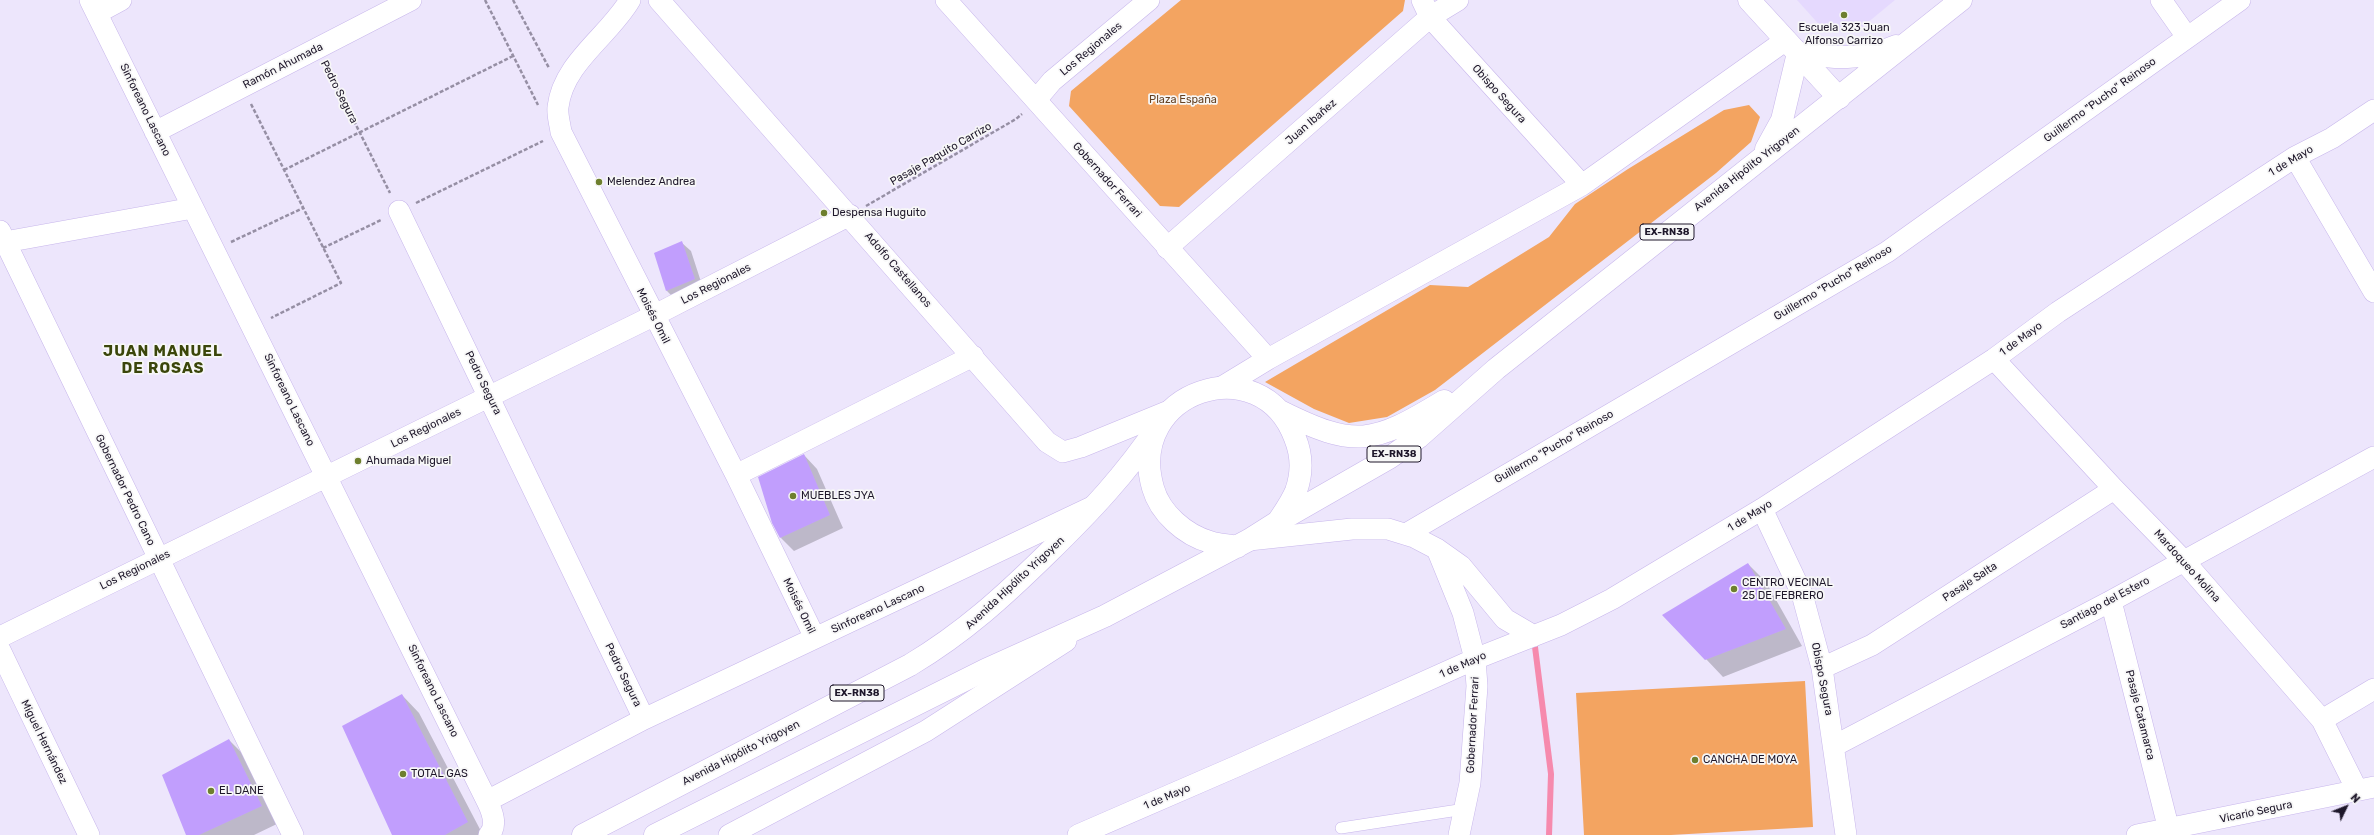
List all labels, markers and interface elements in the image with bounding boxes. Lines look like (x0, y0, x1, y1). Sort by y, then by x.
marker: Escuela 323 Juan Alfonso Carrizo (1839, 10, 1849, 20)
street label: Los Regionales (1057, 19, 1125, 79)
place label: Escuela 323 Juan Alfonso Carrizo (1798, 21, 1890, 47)
street label: Ramón Ahumada (241, 40, 325, 92)
street label: Guillermo "Pucho" Reinoso (2041, 55, 2159, 145)
street label: Pedro Segura (317, 58, 361, 126)
street label: Sinforeano Lascano (117, 61, 173, 159)
street label: Obispo Segura (1469, 62, 1529, 126)
park label: Plaza España (1149, 93, 1217, 107)
street label: Juan Ibañez (1283, 96, 1339, 148)
street label: Pasaje Paquito Carrizo (888, 120, 994, 188)
street label: Avenida Hipólito Yrigoyen (1692, 124, 1802, 214)
street label: Gobernador Ferrari (1070, 140, 1144, 220)
street label: 1 de Mayo (2266, 143, 2316, 179)
place label: Melendez Andrea (607, 175, 695, 189)
marker: Melendez Andrea (594, 177, 604, 187)
place label: Despensa Huguito (832, 206, 926, 220)
marker: Despensa Huguito (819, 208, 829, 218)
road number: EX-RN38 (1640, 224, 1694, 240)
street label: Adolfo Castellanos (862, 230, 934, 310)
street label: Guillermo "Pucho" Reinoso (1772, 242, 1894, 324)
street label: Los Regionales (679, 261, 753, 307)
street label: Moisés Omil (633, 286, 673, 346)
street label: 1 de Mayo (1997, 319, 2045, 359)
district label: JUAN MANUEL DE ROSAS (103, 343, 223, 378)
street label: Pedro Segura (462, 349, 504, 417)
street label: Sinforeano Lascano (261, 351, 317, 449)
street label: Los Regionales (389, 405, 463, 451)
street label: Guillermo "Pucho" Reinoso (1492, 407, 1616, 487)
street label: Gobernador Pedro Cano (92, 432, 158, 548)
road number: EX-RN38 (1367, 446, 1421, 462)
place label: Ahumada Miguel (366, 454, 451, 468)
marker: Ahumada Miguel (353, 456, 363, 466)
place label: MUEBLES JYA (801, 489, 875, 503)
marker: MUEBLES JYA (788, 491, 798, 501)
street label: 1 de Mayo (1725, 497, 1775, 535)
street label: Mardoqueo Molina (2151, 527, 2223, 605)
street label: Avenida Hipólito Yrigoyen (963, 534, 1067, 632)
street label: Los Regionales (98, 547, 172, 593)
street label: Pasaje Salta (1940, 559, 2000, 605)
street label: Santiago del Estero (2058, 574, 2152, 632)
street label: Moisés Omil (780, 576, 818, 636)
place label: CENTRO VECINAL 25 DE FEBRERO (1742, 576, 1833, 602)
street label: Sinforeano Lascano (829, 582, 927, 636)
marker: CENTRO VECINAL 25 DE FEBRERO (1729, 584, 1739, 594)
street label: Pedro Segura (602, 641, 644, 709)
street label: Obispo Segura (1808, 641, 1836, 717)
street label: Sinforeano Lascano (405, 642, 461, 740)
street label: 1 de Mayo (1438, 649, 1488, 681)
street label: Pasaje Catamarca (2122, 669, 2158, 761)
street label: Gobernador Ferrari (1464, 676, 1482, 774)
road number: EX-RN38 (830, 685, 884, 701)
street label: Miguel Hernández (18, 698, 70, 786)
street label: Avenida Hipólito Yrigoyen (680, 718, 802, 788)
place label: CANCHA DE MOYA (1703, 753, 1797, 767)
marker: CANCHA DE MOYA (1690, 755, 1700, 765)
place label: TOTAL GAS (411, 767, 468, 781)
marker: TOTAL GAS (398, 769, 408, 779)
street label: 1 de Mayo (1142, 781, 1192, 813)
place label: EL DANE (219, 784, 264, 798)
marker: EL DANE (206, 786, 216, 796)
north arrow (2326, 787, 2366, 827)
text: N (2348, 791, 2363, 806)
street label: Vicario Segura (2218, 798, 2294, 826)

